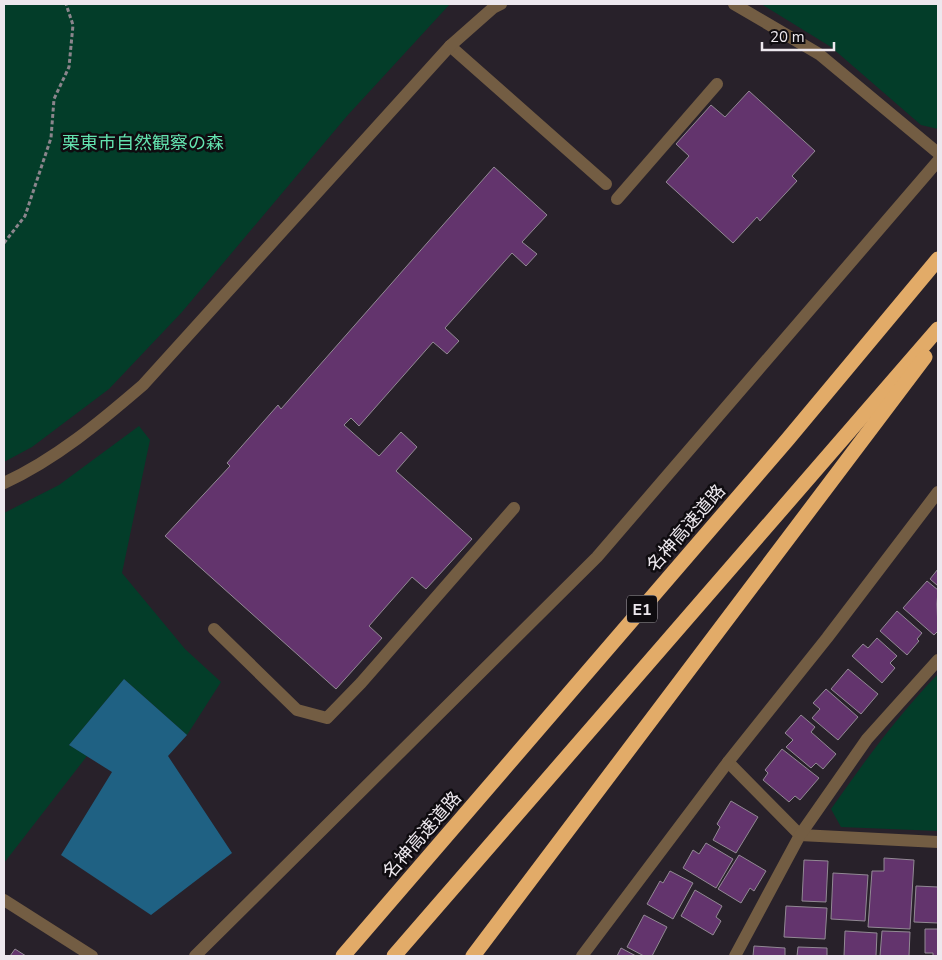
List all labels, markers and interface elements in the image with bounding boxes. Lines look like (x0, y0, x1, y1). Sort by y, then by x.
scale bar (762, 20, 834, 52)
text: 20 m (770, 27, 805, 47)
park label: 栗東市自然観察の森 (62, 131, 224, 155)
street label: 名神高速道路 (642, 479, 730, 577)
road number: E1 (627, 596, 657, 622)
street label: 名神高速道路 (378, 786, 466, 884)

